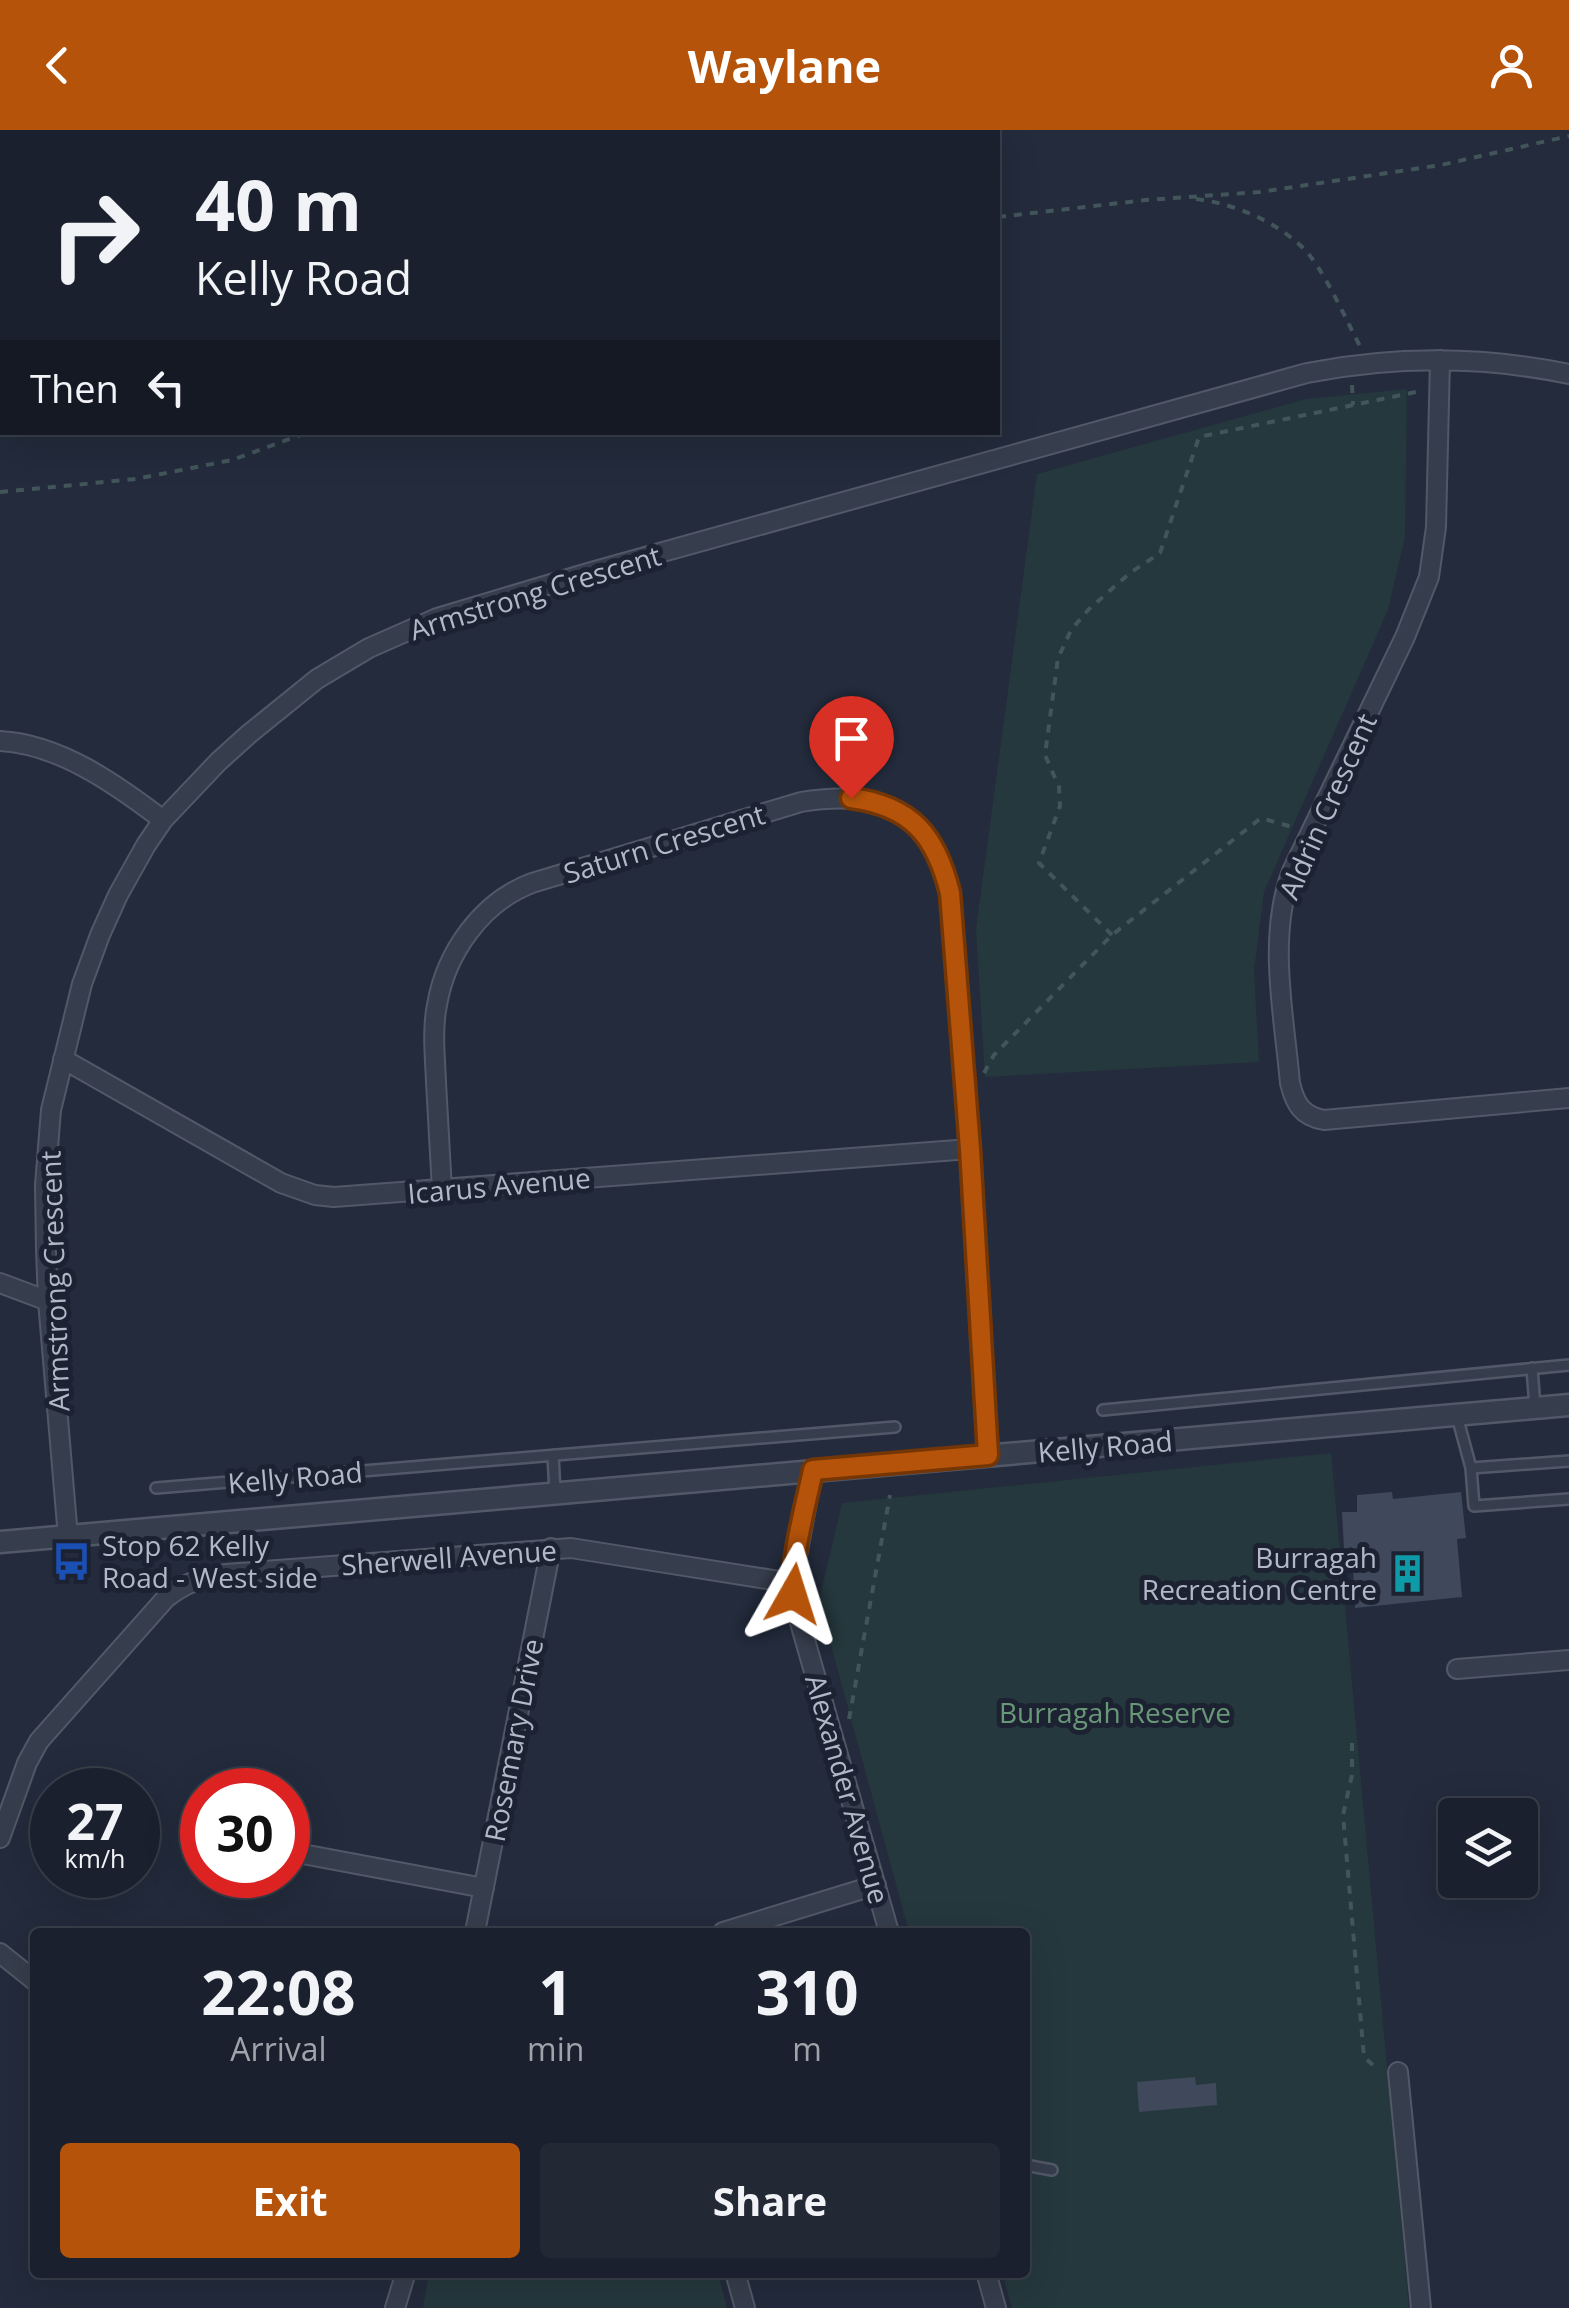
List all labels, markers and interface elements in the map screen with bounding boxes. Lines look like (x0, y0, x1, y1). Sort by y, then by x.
text: Waylane (688, 35, 881, 96)
icon: back (30, 38, 85, 93)
icon: person (1484, 38, 1539, 93)
text: 40 m (195, 156, 362, 252)
icon: right (30, 170, 160, 300)
text: Kelly Road (195, 247, 412, 308)
icon: left (139, 360, 194, 415)
text: Then (30, 362, 119, 414)
street label: Armstrong Crescent (405, 536, 665, 648)
pin (809, 696, 894, 799)
street label: Aldrin Crescent (1269, 707, 1385, 905)
icon: arrive (824, 711, 879, 766)
street label: Saturn Crescent (559, 794, 769, 892)
street label: Armstrong Crescent (30, 1150, 78, 1412)
street label: Icarus Avenue (406, 1158, 592, 1212)
street label: Kelly Road (1036, 1421, 1174, 1471)
street label: Kelly Road (226, 1452, 364, 1502)
place label: Stop 62 Kelly Road - West side (102, 1526, 318, 1596)
street label: Sherwell Avenue (340, 1531, 558, 1583)
place label: Burragah Recreation Centre (1142, 1538, 1377, 1608)
bus stop icon: Stop 62 Kelly Road - West side (51, 1540, 93, 1582)
position arrow (741, 1542, 845, 1646)
building icon: Burragah Recreation Centre (1386, 1552, 1428, 1594)
street label: Rosemary Drive (475, 1635, 551, 1845)
street label: Alexander Avenue (797, 1670, 899, 1908)
park label: Burragah Reserve (999, 1693, 1231, 1731)
speed limit sign: 30 (180, 1768, 310, 1898)
text: 27 (66, 1787, 124, 1855)
map controls (1438, 1798, 1538, 1898)
button: layers (1438, 1798, 1538, 1898)
text: km/h (65, 1841, 125, 1875)
text: 22:08 (201, 1951, 356, 2033)
text: 1 (539, 1951, 573, 2033)
text: 310 (756, 1951, 859, 2033)
text: Arrival (230, 2027, 327, 2070)
text: min (527, 2027, 584, 2070)
text: m (792, 2027, 822, 2070)
button: Exit (60, 2143, 520, 2258)
button: Share (540, 2143, 1000, 2258)

